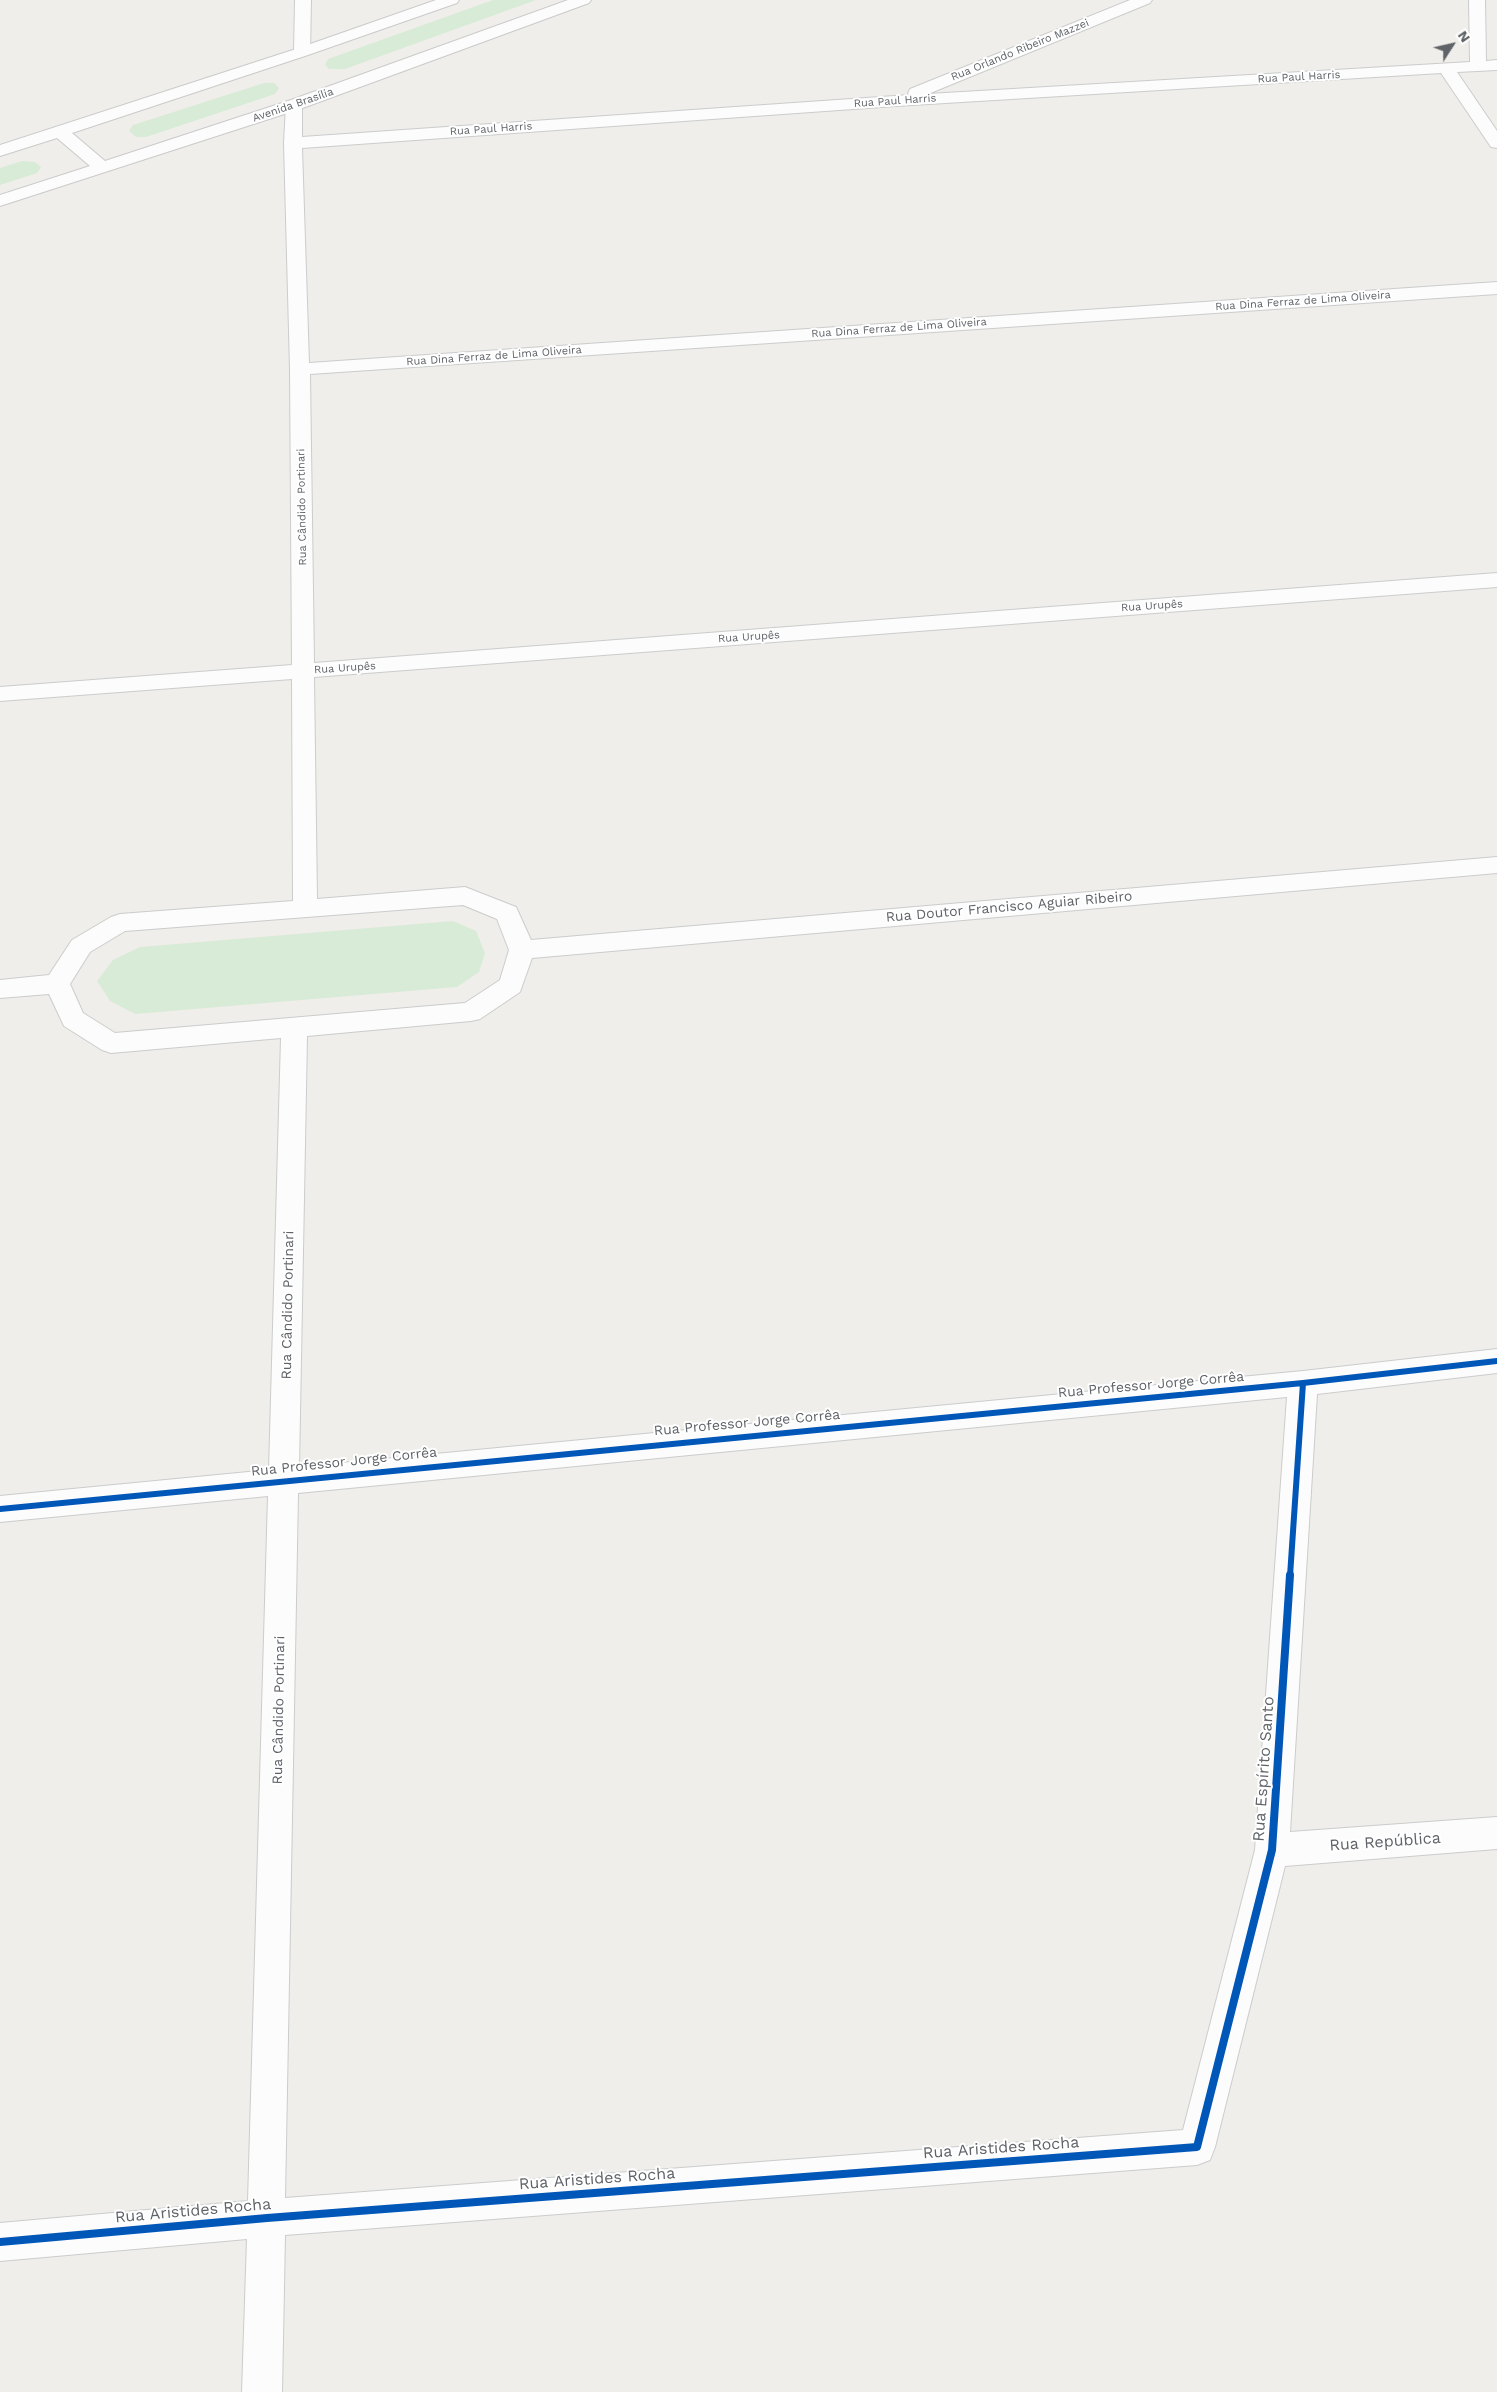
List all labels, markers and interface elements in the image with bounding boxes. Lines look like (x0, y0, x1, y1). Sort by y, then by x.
street label: Rua Orlando Ribeiro Mazzei (949, 16, 1091, 84)
north arrow (1427, 20, 1477, 70)
text: N (1455, 28, 1474, 45)
street label: Rua Paul Harris (1257, 68, 1341, 86)
street label: Avenida Brasília (251, 85, 335, 125)
street label: Rua Paul Harris (853, 92, 937, 110)
street label: Rua Paul Harris (449, 120, 533, 138)
street label: Rua Dina Ferraz de Lima Oliveira (1215, 288, 1391, 314)
street label: Rua Dina Ferraz de Lima Oliveira (811, 315, 987, 341)
street label: Rua Dina Ferraz de Lima Oliveira (406, 343, 582, 369)
street label: Rua Cândido Portinari (294, 448, 310, 566)
street label: Rua Urupês (1121, 597, 1183, 615)
street label: Rua Urupês (718, 628, 780, 646)
street label: Rua Urupês (314, 659, 376, 677)
street label: Rua Doutor Francisco Aguiar Ribeiro (885, 888, 1133, 926)
street label: Rua Cândido Portinari (278, 1230, 298, 1380)
street label: Rua Professor Jorge Corrêa (1057, 1368, 1245, 1402)
street label: Rua Professor Jorge Corrêa (653, 1406, 841, 1440)
street label: Rua Professor Jorge Corrêa (250, 1444, 438, 1480)
street label: Rua Cândido Portinari (269, 1635, 289, 1785)
street label: Rua Espírito Santo (1249, 1696, 1279, 1842)
street label: Rua República (1329, 1829, 1441, 1855)
street label: Rua Aristides Rocha (922, 2133, 1080, 2163)
street label: Rua Aristides Rocha (518, 2164, 676, 2194)
street label: Rua Aristides Rocha (114, 2195, 272, 2227)

